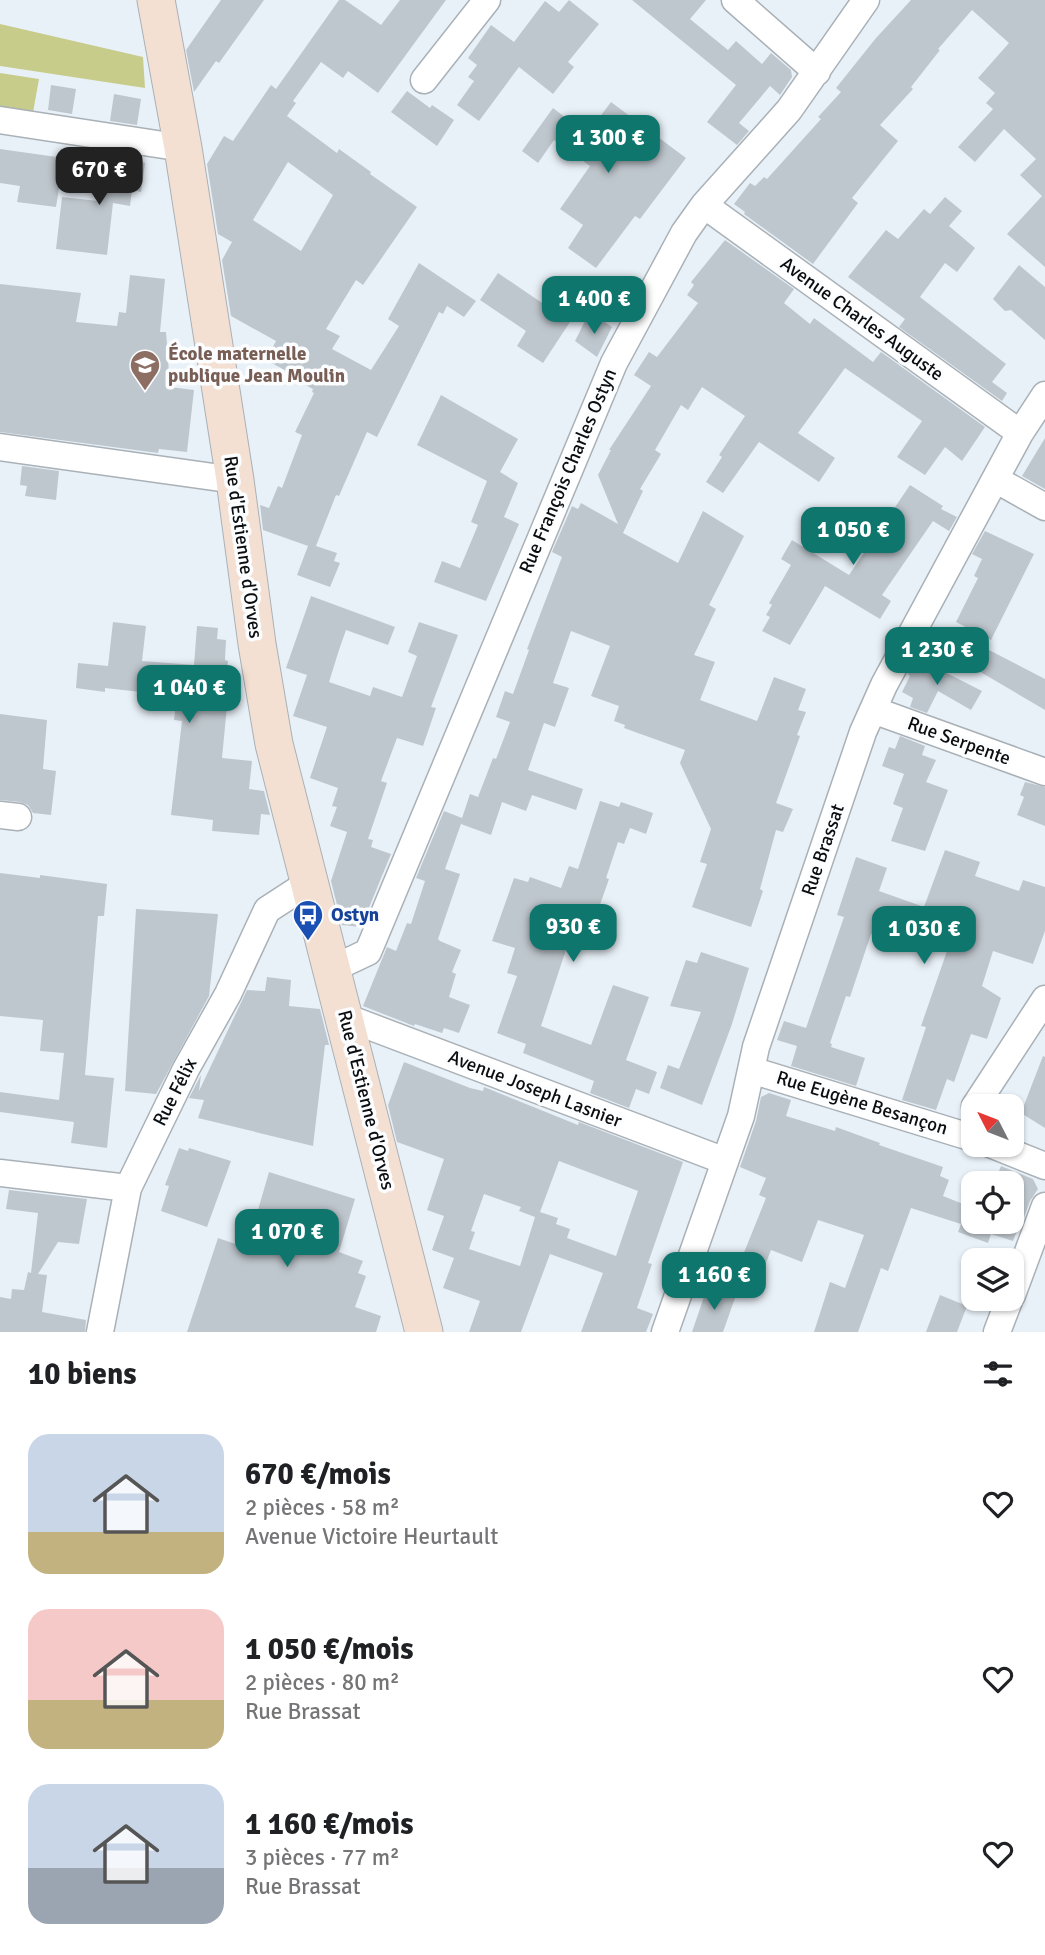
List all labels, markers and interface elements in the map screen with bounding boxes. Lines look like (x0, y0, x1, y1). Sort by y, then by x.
pin: 1 300 € (543, 116, 673, 175)
text: 1 300 € (572, 123, 644, 152)
pin: 670 € (50, 148, 148, 207)
text: 670 € (72, 155, 126, 184)
street label: Avenue Charles Auguste (776, 252, 948, 386)
pin: 1 400 € (529, 276, 659, 336)
text: 1 400 € (558, 284, 630, 313)
place label: École maternelle publique Jean Moulin (168, 342, 345, 388)
school or university icon: École maternelle publique Jean Moulin (128, 348, 162, 392)
street label: Rue François Charles Ostyn (514, 365, 622, 577)
street label: Rue d'Estienne d'Orves (218, 454, 268, 640)
pin: 1 050 € (788, 508, 918, 567)
text: 1 050 € (817, 515, 889, 544)
pin: 1 230 € (872, 628, 1002, 687)
text: 1 230 € (901, 635, 973, 664)
pin: 1 040 € (124, 666, 254, 725)
text: 1 040 € (153, 673, 225, 702)
street label: Rue Serpente (904, 711, 1014, 771)
street label: Rue Brassat (796, 801, 850, 899)
bus stop icon: Ostyn (291, 898, 325, 942)
place label: Ostyn (331, 903, 379, 927)
pin: 930 € (524, 904, 622, 964)
pin: 1 030 € (859, 906, 989, 966)
text: 930 € (546, 912, 600, 941)
text: 1 030 € (888, 914, 960, 943)
street label: Rue d'Estienne d'Orves (332, 1008, 400, 1192)
street label: Avenue Joseph Lasnier (445, 1045, 625, 1133)
street label: Rue Félix (148, 1054, 202, 1130)
street label: Rue Eugène Besançon (773, 1066, 951, 1140)
north arrow (961, 1094, 1024, 1157)
map controls (961, 1094, 1024, 1311)
button: locate (961, 1171, 1024, 1234)
pin: 1 070 € (222, 1210, 352, 1269)
text: 1 070 € (251, 1217, 323, 1246)
button: layers (961, 1248, 1024, 1311)
pin: 1 160 € (649, 1252, 779, 1312)
text: 1 160 € (678, 1260, 750, 1289)
icon: filters (979, 1355, 1017, 1393)
text: 10 biens (28, 1356, 137, 1393)
text: 670 €/mois (245, 1456, 391, 1493)
icon: home (84, 1462, 168, 1546)
icon: heart (979, 1485, 1017, 1523)
text: 2 pièces · 58 m² (245, 1493, 400, 1522)
text: Avenue Victoire Heurtault (245, 1522, 498, 1551)
text: 1 050 €/mois (245, 1631, 414, 1668)
icon: home (84, 1637, 168, 1721)
icon: heart (979, 1660, 1017, 1698)
text: 2 pièces · 80 m² (245, 1668, 400, 1697)
text: Rue Brassat (245, 1697, 361, 1726)
text: 1 160 €/mois (245, 1806, 414, 1843)
icon: home (84, 1812, 168, 1896)
icon: heart (979, 1835, 1017, 1873)
text: 3 pièces · 77 m² (245, 1843, 400, 1872)
text: Rue Brassat (245, 1872, 361, 1901)

